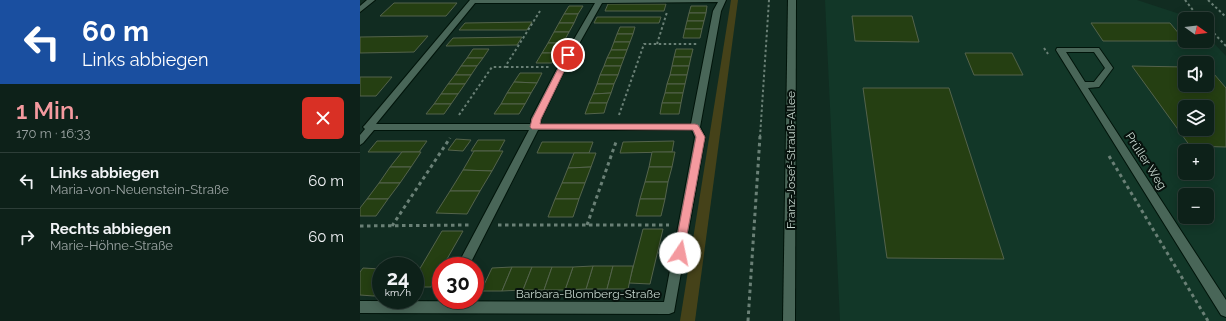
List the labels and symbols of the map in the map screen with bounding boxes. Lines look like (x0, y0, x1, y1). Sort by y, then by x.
north arrow (1178, 12, 1214, 48)
pin (551, 38, 585, 72)
street label: Franz-Josef-Strauß-Allee (784, 91, 798, 229)
street label: Prüller Weg (1122, 130, 1170, 192)
position arrow (659, 232, 701, 274)
speed limit sign: 30 (432, 257, 484, 309)
street label: Barbara-Blomberg-Straße (516, 287, 660, 301)

